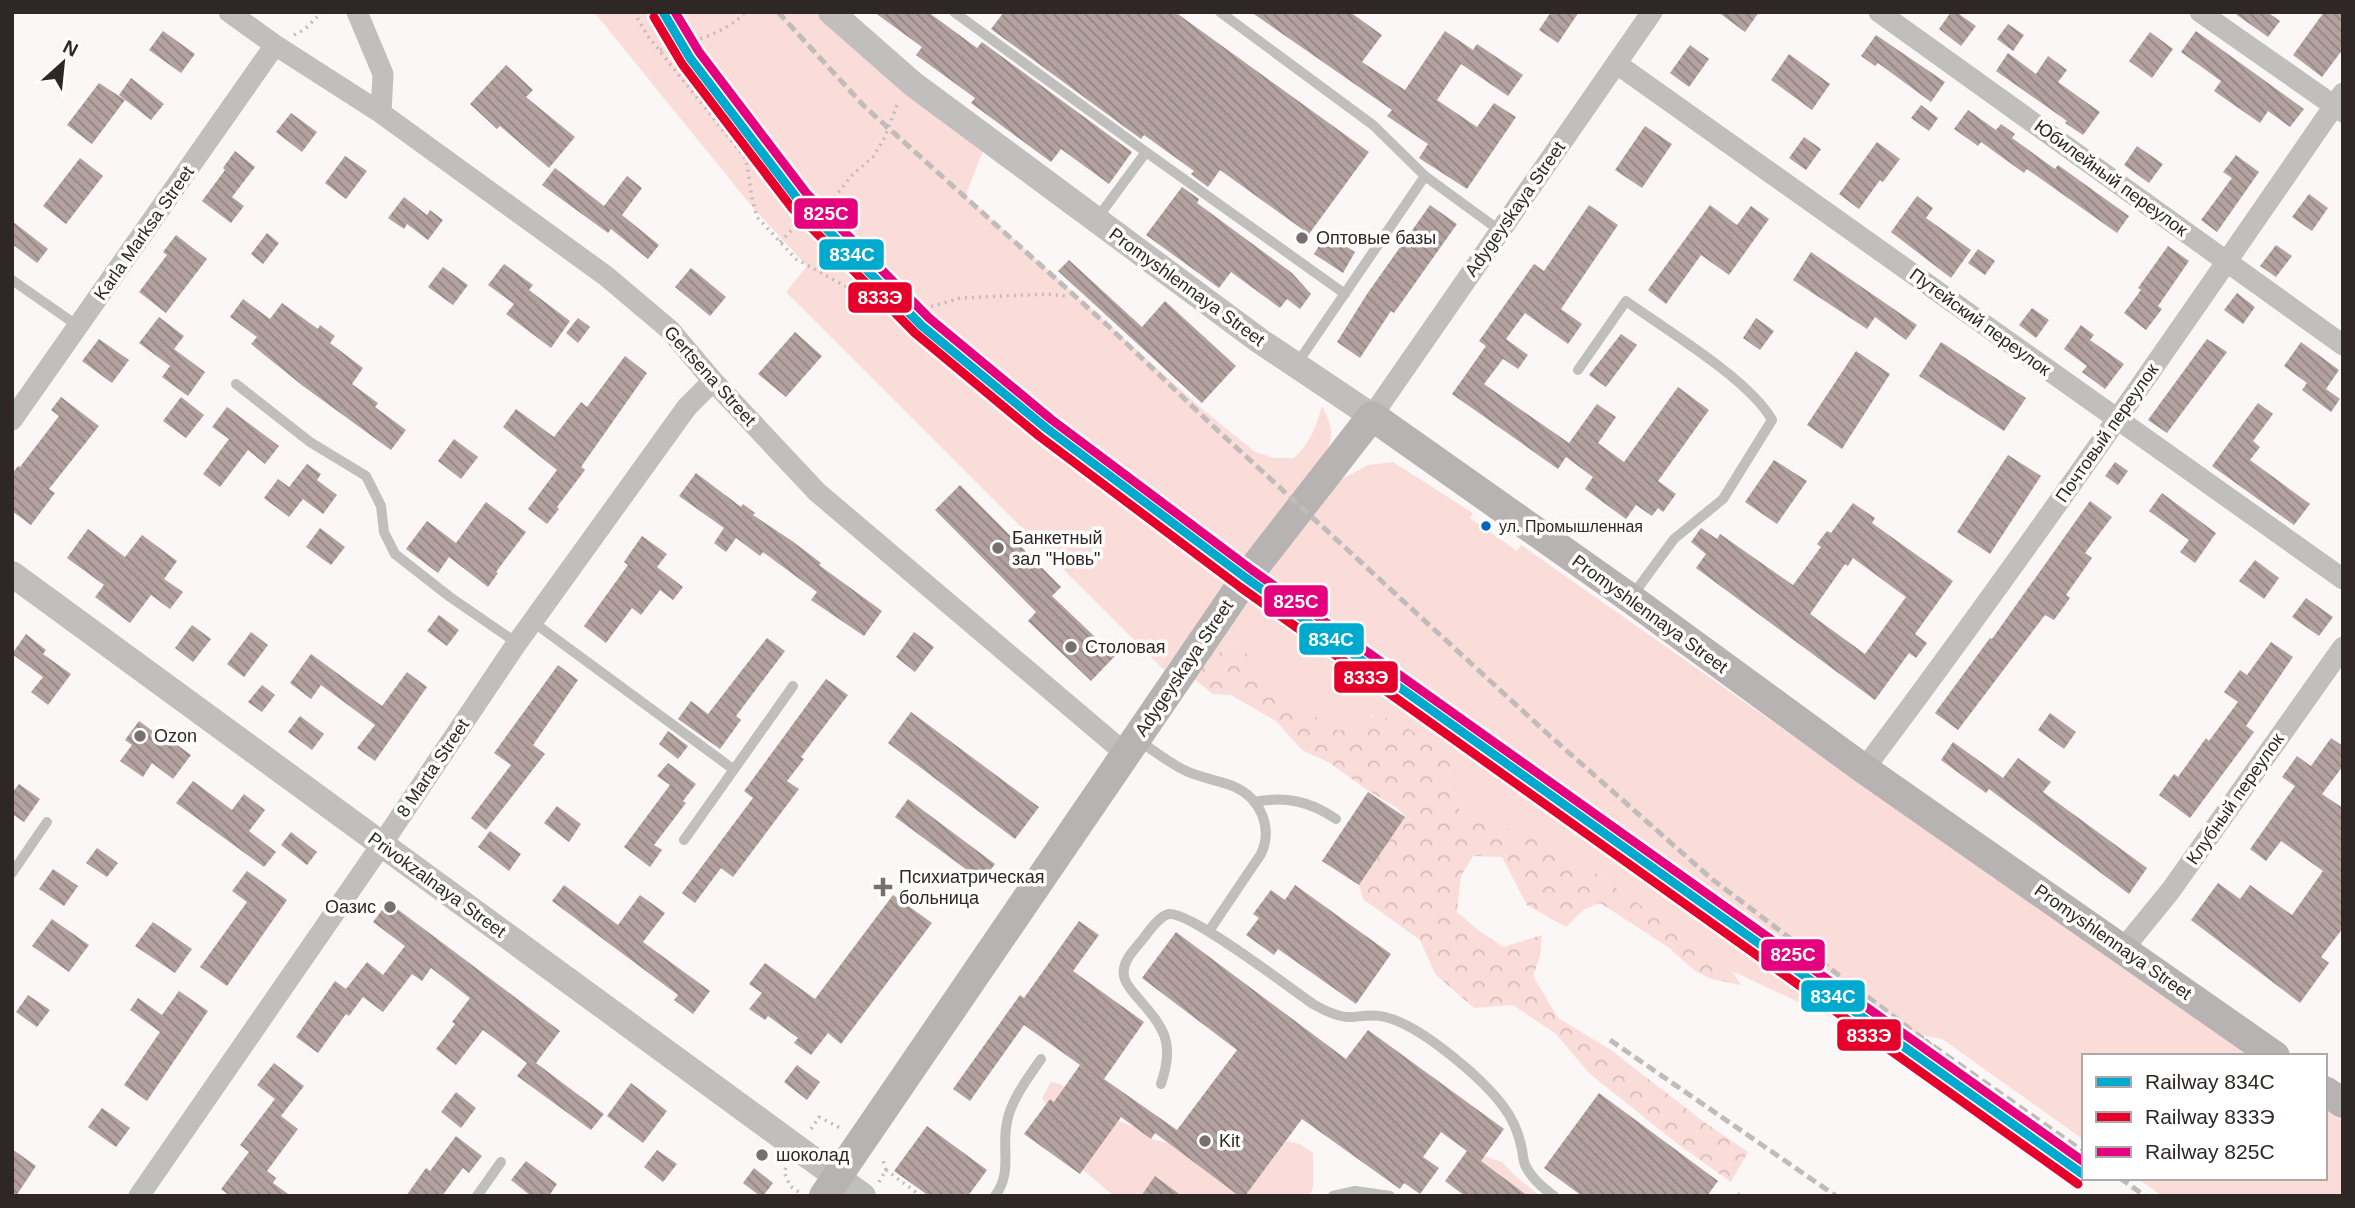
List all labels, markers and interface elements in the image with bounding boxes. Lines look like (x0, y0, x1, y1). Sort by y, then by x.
north arrow (28, 28, 98, 98)
text: N (60, 36, 81, 61)
street label: Юбилейный переулок (2031, 116, 2191, 240)
street label: Adygeyskaya Street (1461, 138, 1569, 280)
street label: Karla Marksa Street (90, 162, 198, 304)
line badge: 825С (793, 197, 859, 230)
text: 825С (803, 203, 849, 224)
street label: Promyshlennaya Street (1105, 224, 1269, 350)
place label: Оптовые базы (1316, 228, 1436, 248)
marker: Оптовые базы (1294, 230, 1310, 246)
line badge: 834С (818, 238, 885, 271)
text: 834С (829, 244, 875, 265)
street label: Путейский переулок (1906, 264, 2054, 380)
line badge: 833Э (847, 281, 913, 314)
text: 833Э (857, 287, 903, 308)
street label: Gertsena Street (660, 322, 760, 430)
street label: Почтовый переулок (2052, 360, 2162, 506)
place label: ул. Промышленная (1499, 518, 1643, 535)
marker: ул. Промышленная (1479, 519, 1493, 533)
place label: Банкетный зал "Новь" (1012, 528, 1102, 569)
marker: Банкетный зал "Новь" (990, 540, 1006, 556)
street label: Promyshlennaya Street (1568, 551, 1732, 677)
line badge: 825С (1263, 584, 1329, 618)
text: 825С (1273, 591, 1319, 612)
street label: Adygeyskaya Street (1131, 596, 1237, 740)
line badge: 834С (1298, 622, 1365, 656)
text: 834С (1308, 629, 1354, 650)
place label: Столовая (1085, 637, 1166, 657)
marker: Столовая (1063, 639, 1079, 655)
line badge: 833Э (1333, 660, 1399, 694)
text: 833Э (1343, 667, 1389, 688)
street label: 8 Marta Street (393, 715, 473, 821)
place label: Ozon (154, 726, 197, 746)
marker: Ozon (132, 728, 148, 744)
street label: Клубный переулок (2182, 730, 2288, 868)
street label: Privokzalnaya Street (364, 828, 510, 942)
place label: Психиатрическая больница (899, 867, 1044, 908)
marker: Психиатрическая больница (873, 877, 893, 897)
street label: Promyshlennaya Street (2031, 880, 2195, 1004)
place label: Оазис (325, 897, 376, 917)
marker: Оазис (382, 899, 398, 915)
line badge: 825С (1760, 938, 1826, 972)
text: 825С (1770, 944, 1816, 965)
line badge: 834С (1800, 979, 1866, 1013)
text: 834С (1810, 986, 1856, 1007)
line badge: 833Э (1836, 1018, 1902, 1052)
text: 833Э (1846, 1025, 1892, 1046)
legend (2082, 1054, 2327, 1180)
text: Railway 834С (2145, 1070, 2275, 1093)
text: Railway 833Э (2145, 1105, 2275, 1128)
place label: Kit (1219, 1131, 1240, 1151)
marker: Kit (1197, 1133, 1213, 1149)
text: Railway 825С (2145, 1140, 2275, 1163)
place label: шоколад (776, 1145, 850, 1165)
marker: шоколад (754, 1147, 770, 1163)

